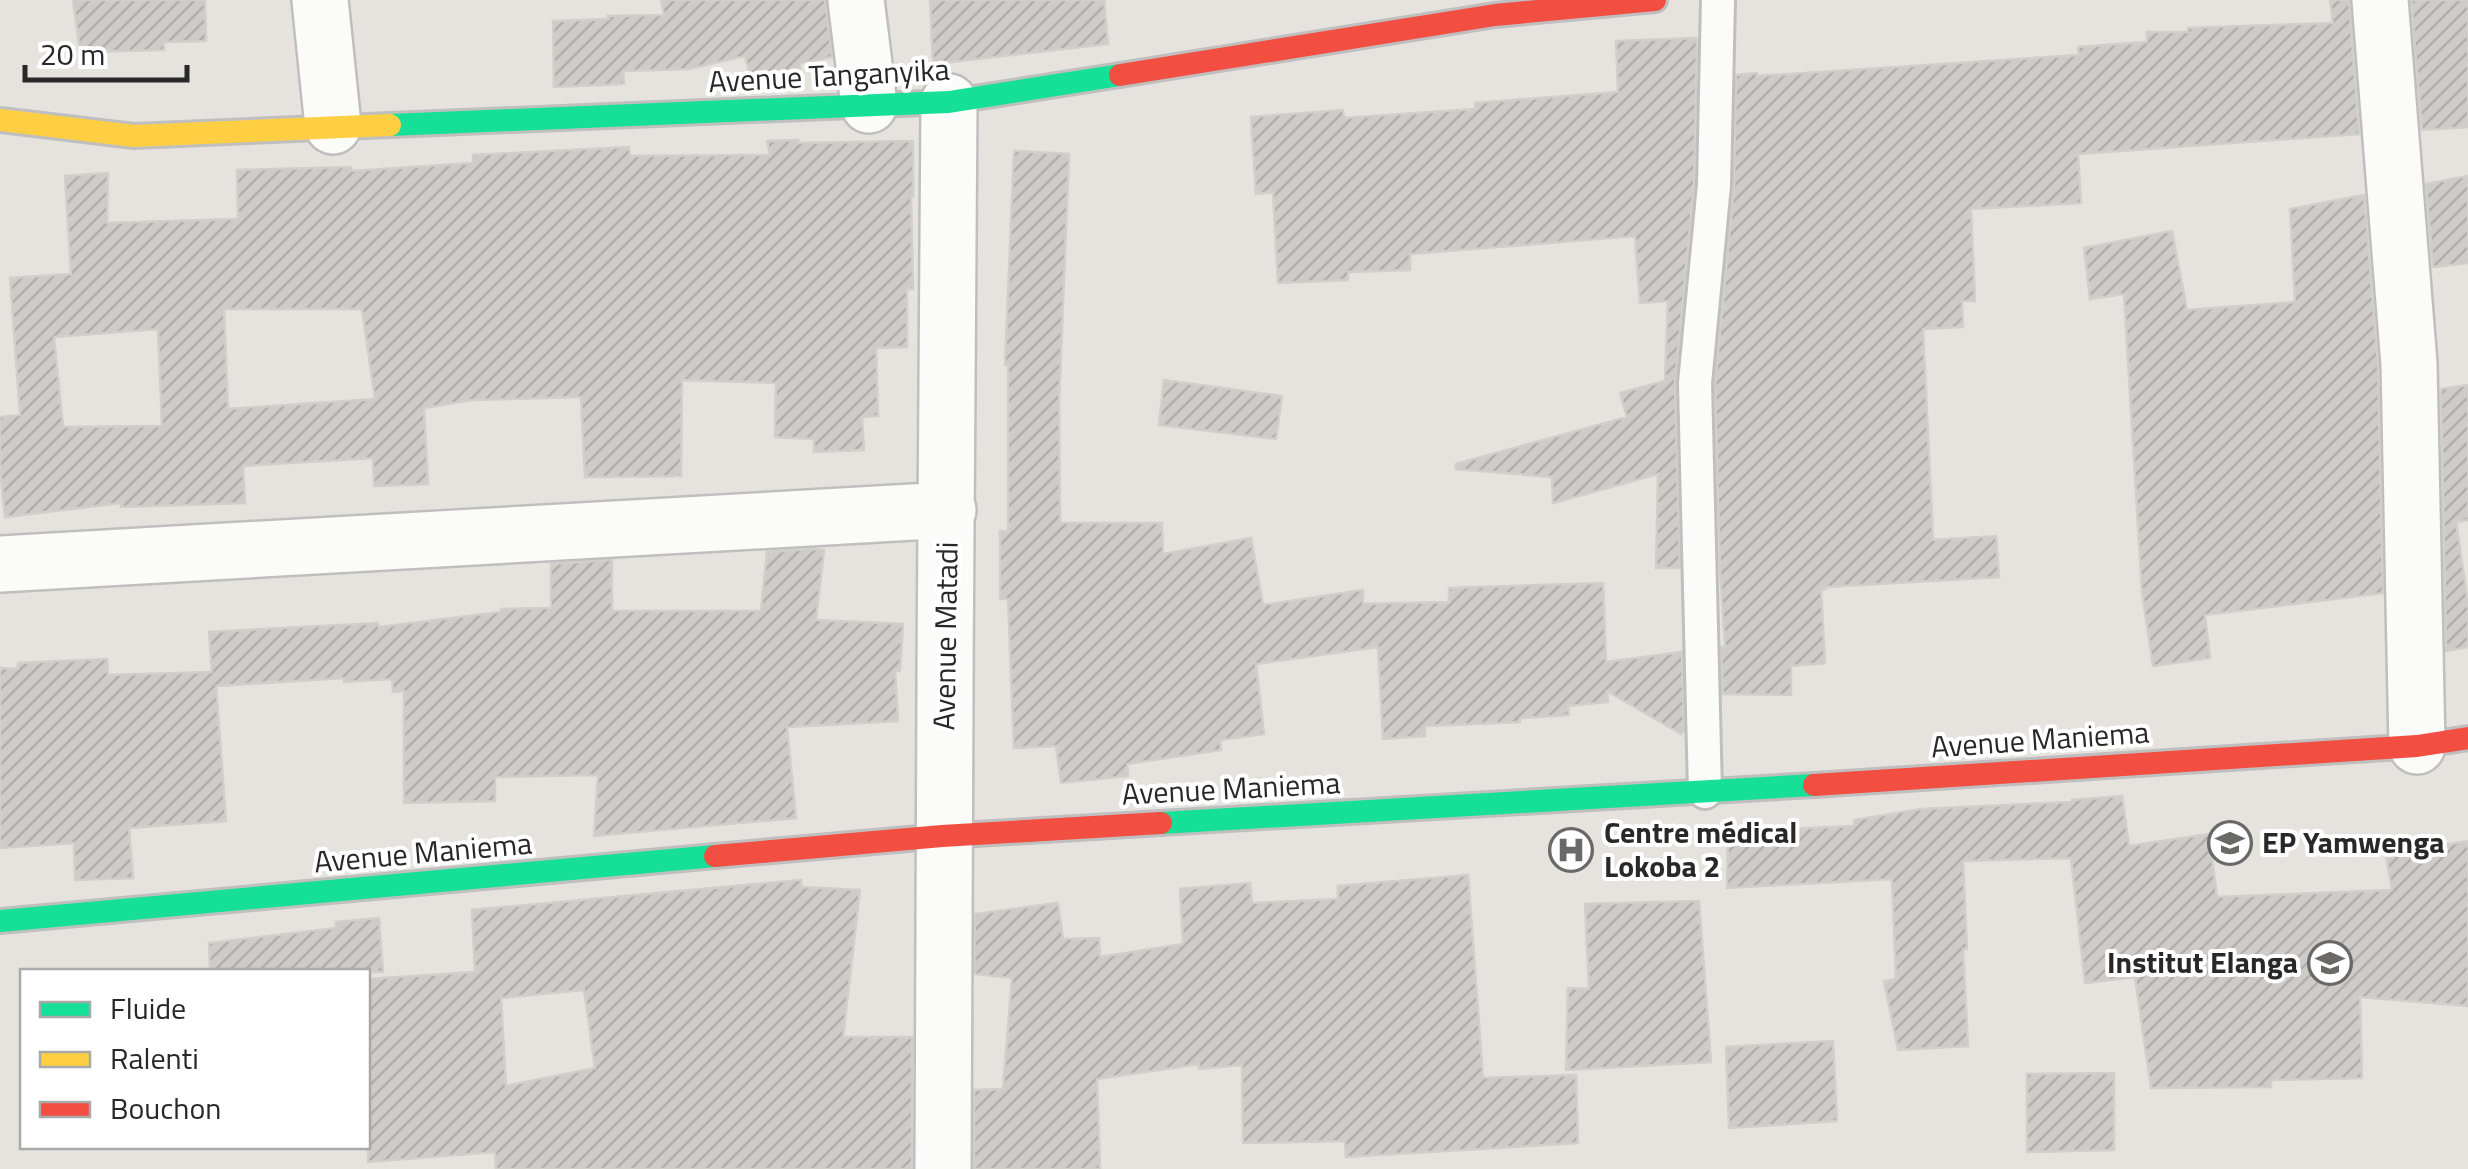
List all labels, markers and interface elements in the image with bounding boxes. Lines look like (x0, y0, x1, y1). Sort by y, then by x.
scale bar (25, 20, 188, 82)
text: 20 m (40, 31, 105, 77)
street label: Avenue Tanganyika (707, 46, 951, 104)
street label: Avenue Matadi (920, 541, 970, 731)
street label: Avenue Maniema (1929, 708, 2151, 770)
street label: Avenue Maniema (1121, 759, 1341, 817)
place label: Centre médical Lokoba 2 (1604, 809, 1797, 889)
place label: EP Yamwenga (2262, 819, 2445, 865)
street label: Avenue Maniema (312, 820, 534, 884)
school or university icon: EP Yamwenga (2207, 820, 2253, 866)
hospital icon: Centre médical Lokoba 2 (1548, 827, 1594, 873)
place label: Institut Elanga (2107, 939, 2298, 985)
school or university icon: Institut Elanga (2307, 940, 2353, 986)
legend (20, 969, 370, 1149)
text: Fluide (110, 985, 186, 1031)
text: Ralenti (110, 1035, 199, 1081)
text: Bouchon (110, 1085, 221, 1131)

